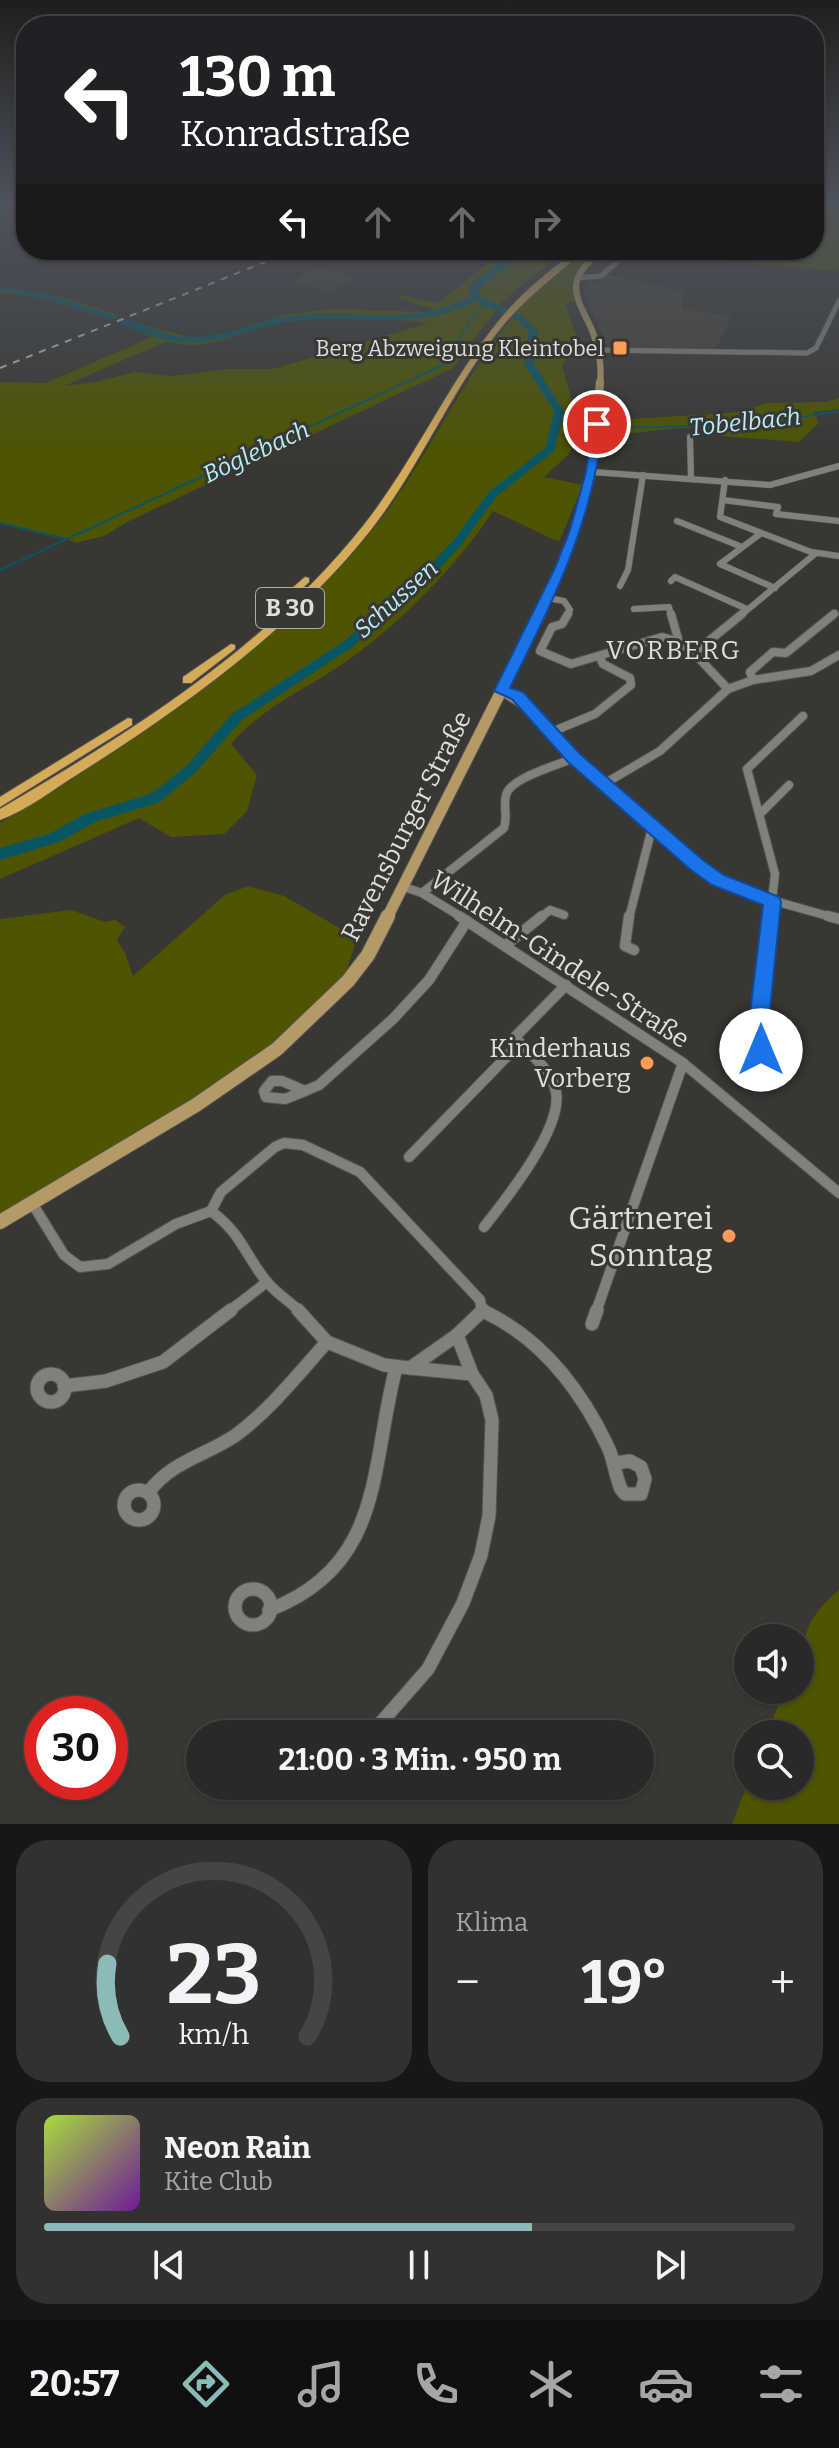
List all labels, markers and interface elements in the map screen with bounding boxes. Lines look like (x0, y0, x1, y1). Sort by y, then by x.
text: 130 m (180, 44, 336, 111)
icon: left (48, 48, 152, 152)
text: Konradstraße (180, 112, 411, 156)
icon: left (272, 200, 316, 244)
icon: ahead (356, 200, 400, 244)
icon: ahead (440, 200, 484, 244)
icon: right (524, 200, 568, 244)
place label: Berg Abzweigung Kleintobel (316, 335, 604, 362)
marker: Berg Abzweigung Kleintobel (611, 339, 629, 357)
pin (563, 390, 631, 458)
icon: arrive (575, 402, 619, 446)
water label: Tobelbach (688, 402, 802, 442)
water label: Böglebach (198, 415, 314, 489)
water label: Schussen (348, 554, 444, 644)
road number: B 30 (256, 588, 324, 628)
district label: VORBERG (606, 635, 742, 666)
street label: Ravensburger Straße (335, 706, 478, 947)
street label: Wilhelm-Gindele-Straße (424, 864, 695, 1055)
position arrow (719, 1008, 803, 1092)
place label: Kinderhaus Vorberg (489, 1033, 631, 1094)
marker: Kinderhaus Vorberg (638, 1054, 656, 1072)
place label: Gärtnerei Sonntag (568, 1199, 713, 1274)
marker: Gärtnerei Sonntag (720, 1227, 738, 1245)
map controls (734, 1624, 814, 1800)
button: sound (734, 1624, 814, 1704)
speed limit sign: 30 (24, 1696, 128, 1800)
button: search (734, 1720, 814, 1800)
text: 21:00 · 3 Min. · 950 m (279, 1742, 561, 1778)
text: Klima (456, 1907, 528, 1938)
text: 23 (166, 1925, 261, 2025)
text: 19° (581, 1947, 668, 2019)
text: − (456, 1956, 480, 2009)
text: + (770, 1956, 795, 2009)
text: km/h (178, 2017, 249, 2052)
text: Neon Rain (164, 2130, 311, 2166)
text: Kite Club (164, 2166, 273, 2197)
icon: previous (147, 2243, 191, 2287)
icon: pause (397, 2243, 441, 2287)
icon: next (648, 2243, 692, 2287)
icon: directions (178, 2356, 234, 2412)
icon: music (293, 2356, 349, 2412)
icon: phone (408, 2356, 464, 2412)
icon: climate (523, 2356, 579, 2412)
icon: car (638, 2356, 694, 2412)
icon: filters (753, 2356, 809, 2412)
text: 20:57 (30, 2362, 119, 2406)

